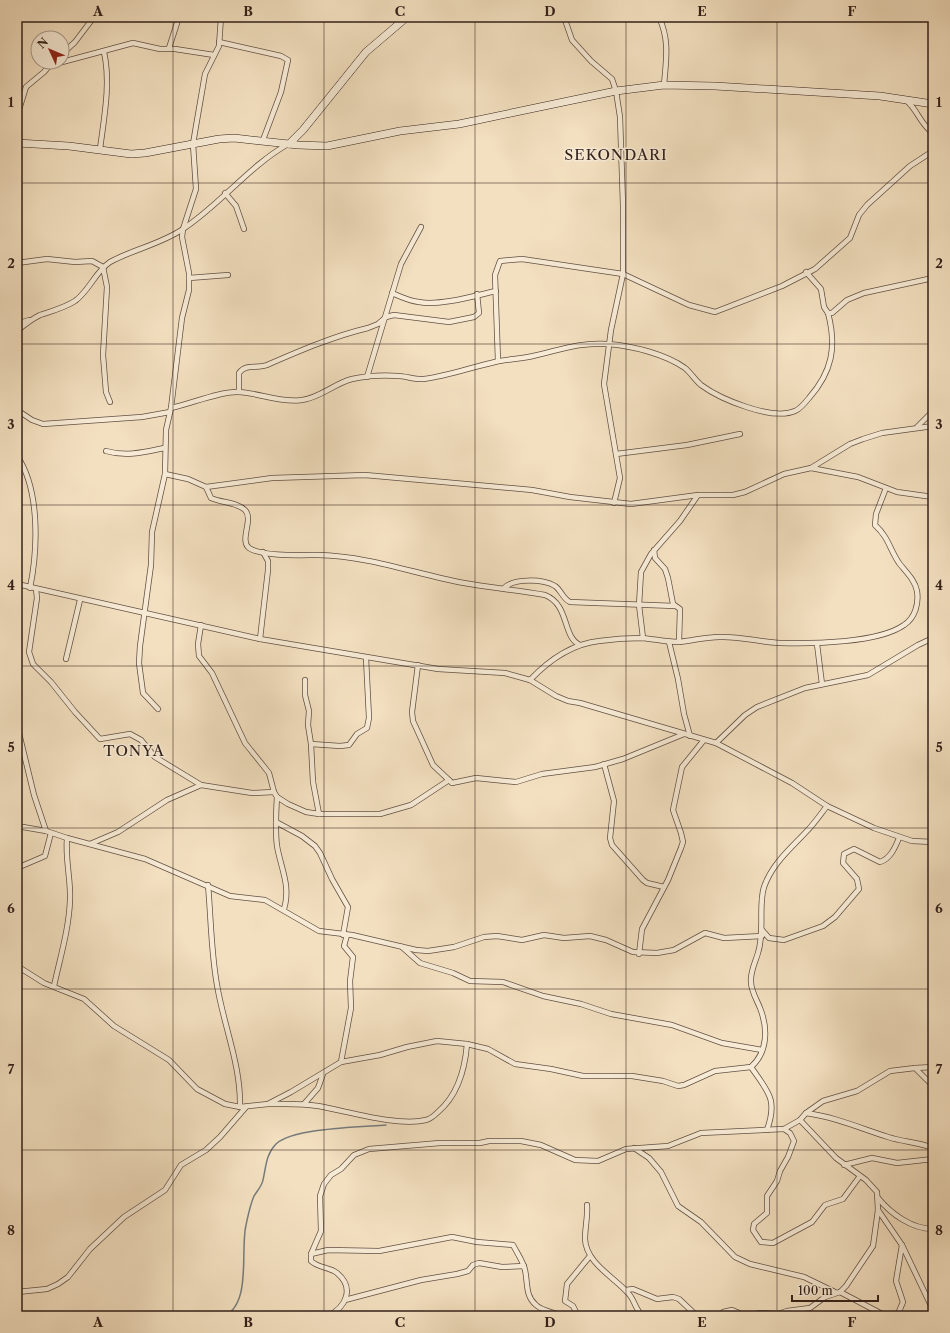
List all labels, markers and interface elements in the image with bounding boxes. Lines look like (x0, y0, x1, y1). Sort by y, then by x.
text: A (92, 3, 104, 19)
text: B (243, 3, 253, 19)
text: C (395, 3, 405, 19)
text: D (544, 3, 556, 19)
text: E (697, 3, 707, 19)
text: F (848, 3, 857, 19)
north arrow (30, 30, 70, 70)
text: N (34, 34, 51, 51)
text: 1 (8, 94, 14, 110)
text: 1 (936, 94, 942, 110)
district label: SEKONDARI (564, 145, 668, 164)
text: 2 (7, 255, 15, 271)
text: 2 (935, 255, 943, 271)
text: 3 (7, 416, 15, 432)
text: 3 (935, 416, 943, 432)
text: 4 (7, 577, 15, 593)
text: 4 (935, 577, 943, 593)
text: 5 (7, 739, 15, 755)
text: 5 (935, 739, 943, 755)
district label: TONYA (103, 741, 165, 760)
text: 6 (7, 900, 15, 916)
text: 6 (935, 900, 943, 916)
text: 7 (8, 1061, 15, 1077)
text: 7 (936, 1061, 943, 1077)
text: 8 (7, 1222, 15, 1238)
text: 8 (935, 1222, 943, 1238)
scale bar (792, 1277, 878, 1303)
text: 100 m (798, 1283, 833, 1298)
text: A (92, 1314, 104, 1330)
text: B (243, 1314, 253, 1330)
text: C (395, 1314, 405, 1330)
text: D (544, 1314, 556, 1330)
text: E (697, 1314, 707, 1330)
text: F (848, 1314, 857, 1330)

